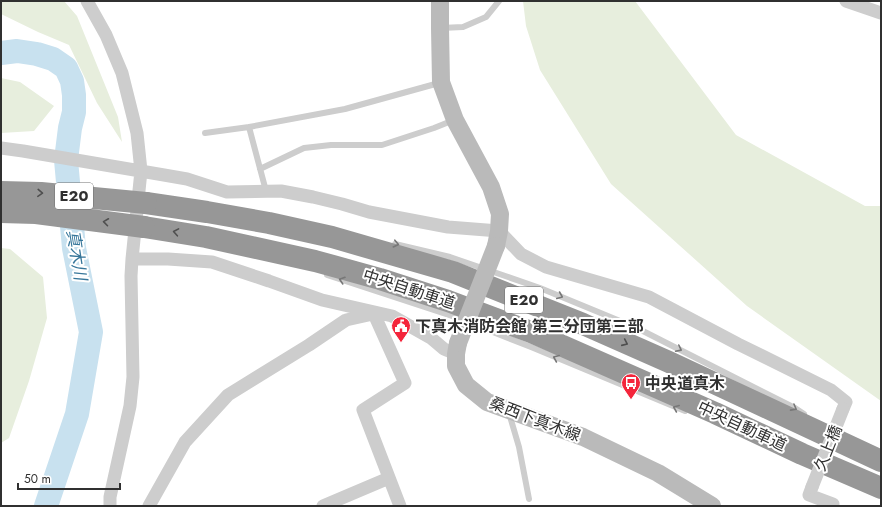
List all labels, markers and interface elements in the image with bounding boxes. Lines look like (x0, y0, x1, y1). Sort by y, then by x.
road number: E20 (55, 183, 93, 209)
one-way arrow (37, 189, 43, 198)
one-way arrow (103, 218, 109, 227)
water label: 真木川 (61, 228, 93, 284)
one-way arrow (173, 228, 179, 237)
one-way arrow (393, 240, 399, 248)
street label: 中央自動車道 (360, 263, 458, 315)
one-way arrow (338, 276, 345, 285)
road number: E20 (505, 287, 543, 313)
one-way arrow (556, 291, 563, 299)
public building icon: 下真木消防会館 第三分団第三部 (390, 315, 412, 343)
place label: 下真木消防会館 第三分団第三部 (415, 315, 644, 338)
one-way arrow (620, 338, 628, 346)
one-way arrow (674, 344, 682, 352)
one-way arrow (553, 355, 560, 363)
bus stop icon: 中央道真木 (620, 372, 642, 400)
place label: 中央道真木 (645, 372, 725, 395)
street label: 桑西下真木線 (486, 391, 584, 447)
street label: 中央自動車道 (694, 395, 790, 457)
one-way arrow (790, 404, 797, 411)
one-way arrow (673, 405, 680, 413)
street label: 久上橋 (808, 421, 848, 475)
scale bar (18, 465, 120, 491)
text: 50 m (24, 470, 51, 488)

